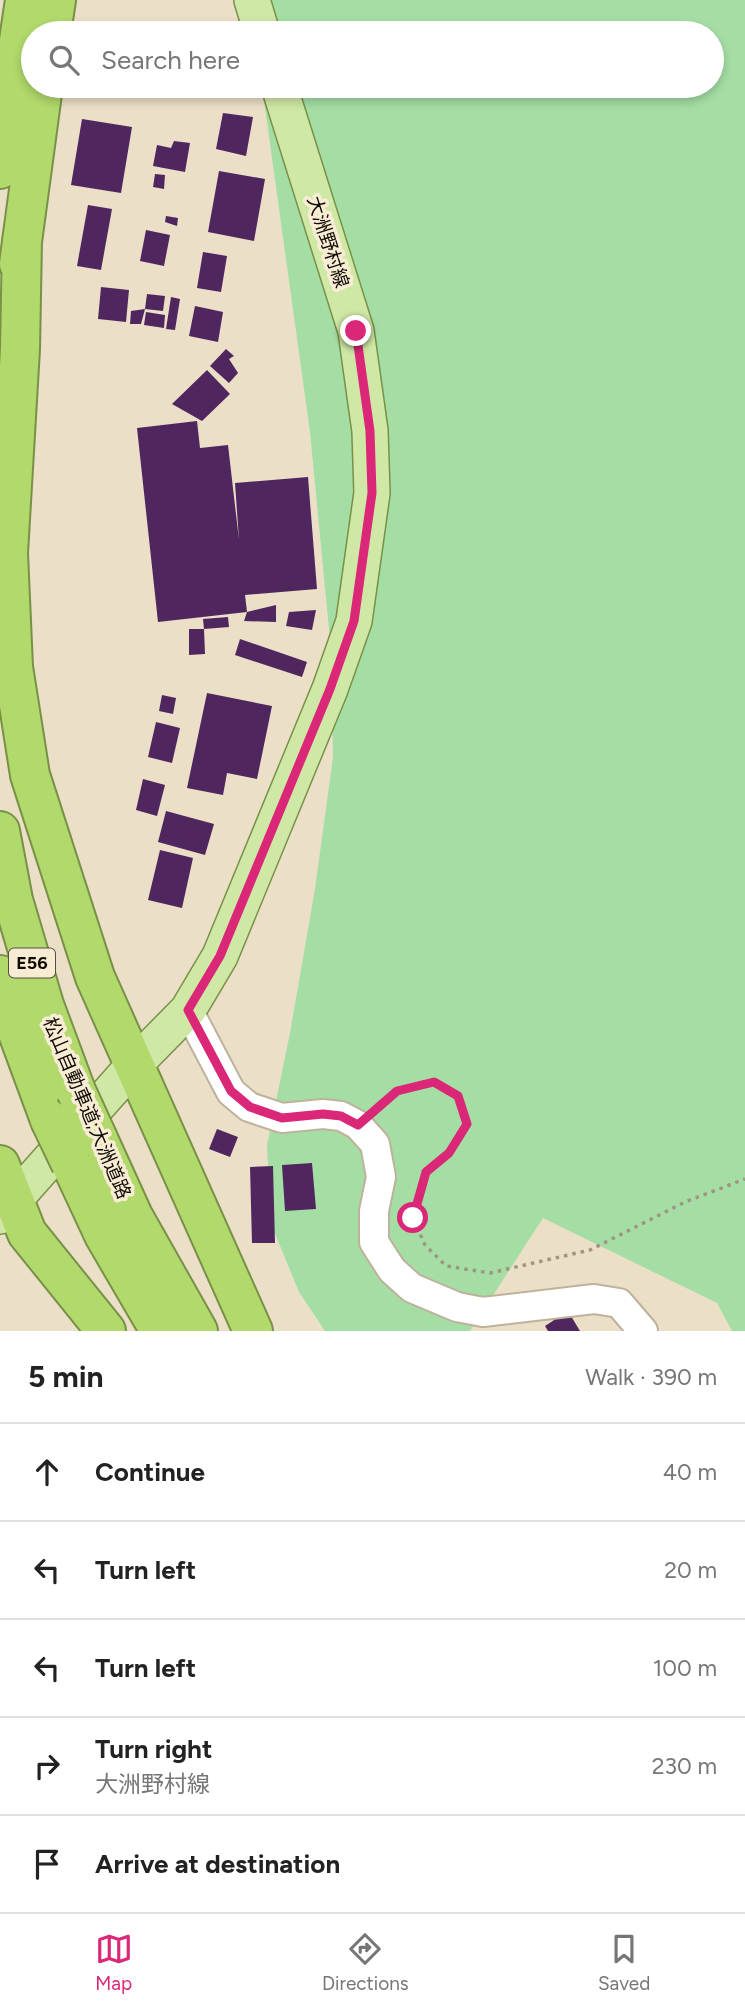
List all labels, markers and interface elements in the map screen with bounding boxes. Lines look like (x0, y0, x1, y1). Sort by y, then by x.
search box (21, 21, 724, 98)
icon: search (45, 41, 83, 79)
text: Search here (101, 44, 240, 76)
street label: 大洲野村線 (302, 193, 354, 291)
route end (340, 315, 371, 346)
road number: E56 (9, 948, 55, 978)
street label: 松山自動車道;大洲道路 (38, 1014, 136, 1202)
route start (397, 1202, 428, 1233)
text: 5 min (28, 1358, 104, 1395)
text: Walk · 390 m (585, 1363, 717, 1391)
icon: ahead (28, 1453, 66, 1491)
text: Continue (95, 1456, 205, 1488)
text: 40 m (663, 1458, 717, 1486)
icon: left (28, 1551, 66, 1589)
text: Turn left (95, 1554, 196, 1586)
text: 20 m (664, 1556, 717, 1584)
icon: left (28, 1649, 66, 1687)
text: Turn left (95, 1652, 196, 1684)
text: 100 m (653, 1654, 717, 1682)
text: Turn right (95, 1733, 212, 1765)
icon: right (28, 1747, 66, 1785)
text: 230 m (652, 1752, 717, 1780)
text: 大洲野村線 (95, 1770, 210, 1798)
icon: arrive (28, 1845, 66, 1883)
text: Arrive at destination (95, 1848, 340, 1880)
tab: Map (95, 1930, 133, 1995)
tab: Directions (322, 1930, 409, 1995)
tab: Saved (598, 1930, 650, 1995)

